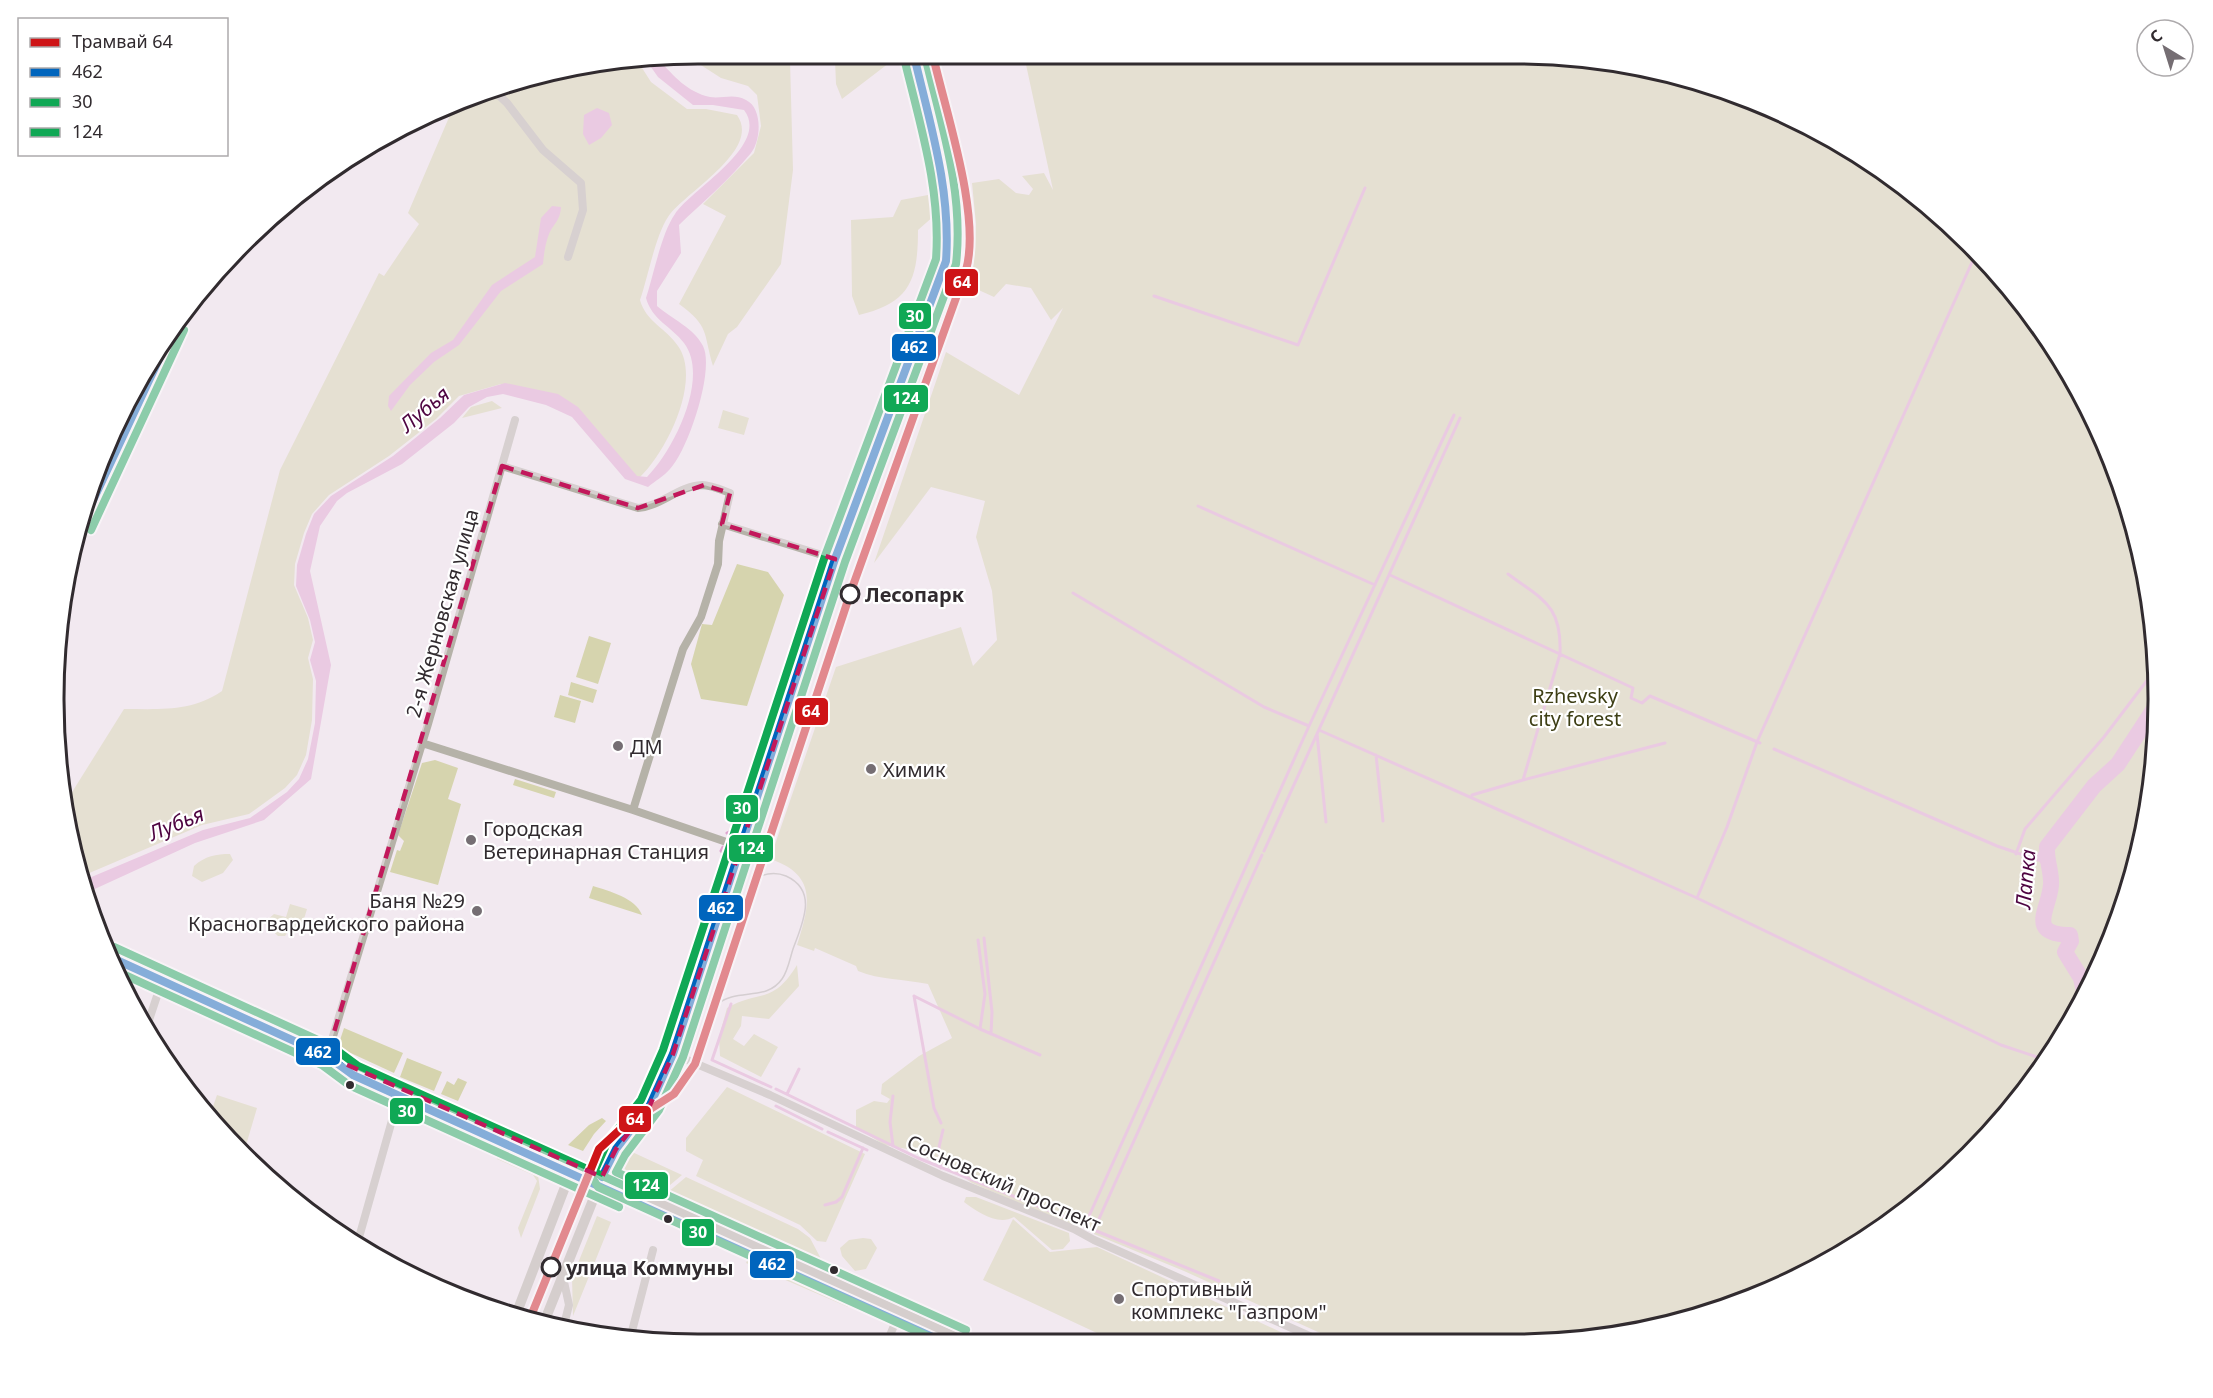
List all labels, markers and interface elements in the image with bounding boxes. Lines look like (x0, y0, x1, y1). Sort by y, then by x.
legend (18, 18, 228, 156)
north arrow (2135, 18, 2195, 78)
text: С (2145, 24, 2167, 48)
text: Трамвай 64 (72, 29, 173, 53)
text: 462 (72, 59, 103, 83)
text: 30 (72, 89, 93, 113)
text: 124 (72, 119, 103, 143)
line badge: 64 (944, 268, 979, 297)
text: 64 (953, 271, 971, 293)
line badge: 30 (898, 302, 932, 330)
text: 30 (906, 305, 924, 327)
line badge: 462 (891, 333, 937, 362)
text: 462 (900, 336, 928, 358)
water label: Лубья (392, 380, 455, 439)
line badge: 124 (883, 384, 929, 413)
text: 124 (892, 387, 920, 409)
street label: 2-я Жерновская улица (399, 506, 485, 720)
place label: Лесопарк (865, 581, 965, 608)
marker: Лесопарк (840, 584, 860, 604)
park label: Rzhevsky city forest (1529, 682, 1621, 732)
line badge: 64 (794, 697, 829, 726)
text: 64 (802, 700, 820, 722)
place label: ДМ (630, 733, 663, 760)
marker: ДМ (611, 739, 625, 753)
place label: Химик (883, 756, 946, 783)
marker: Химик (864, 762, 878, 776)
line badge: 30 (725, 794, 759, 823)
text: 30 (733, 797, 751, 819)
water label: Лубья (143, 799, 208, 847)
place label: Городская Ветеринарная Станция (483, 815, 709, 865)
marker: Городская Ветеринарная Станция (464, 833, 478, 847)
line badge: 124 (728, 834, 774, 863)
text: 124 (737, 837, 765, 859)
water label: Лапка (2008, 848, 2042, 911)
place label: Баня №29 Красногвардейского района (188, 887, 465, 937)
line badge: 462 (698, 894, 744, 922)
text: 462 (707, 897, 735, 919)
marker: Баня №29 Красногвардейского района (470, 904, 484, 918)
line badge: 462 (295, 1037, 341, 1066)
text: 462 (304, 1041, 332, 1063)
unlabelled marker (344, 1079, 356, 1091)
line badge: 30 (389, 1097, 424, 1125)
text: 30 (398, 1100, 416, 1122)
line badge: 64 (618, 1105, 652, 1133)
text: 64 (626, 1108, 644, 1130)
street label: Сосновский проспект (903, 1128, 1105, 1238)
line badge: 124 (624, 1171, 669, 1200)
text: 124 (632, 1174, 660, 1196)
unlabelled marker (662, 1213, 674, 1225)
line badge: 30 (681, 1218, 715, 1247)
text: 30 (689, 1221, 707, 1243)
line badge: 462 (749, 1250, 795, 1279)
text: 462 (758, 1253, 786, 1275)
place label: улица Коммуны (565, 1254, 733, 1281)
marker: улица Коммуны (541, 1257, 561, 1277)
unlabelled marker (828, 1264, 840, 1276)
place label: Cпортивный комплекс "Газпром" (1131, 1275, 1327, 1325)
marker: Cпортивный комплекс "Газпром" (1112, 1292, 1126, 1306)

